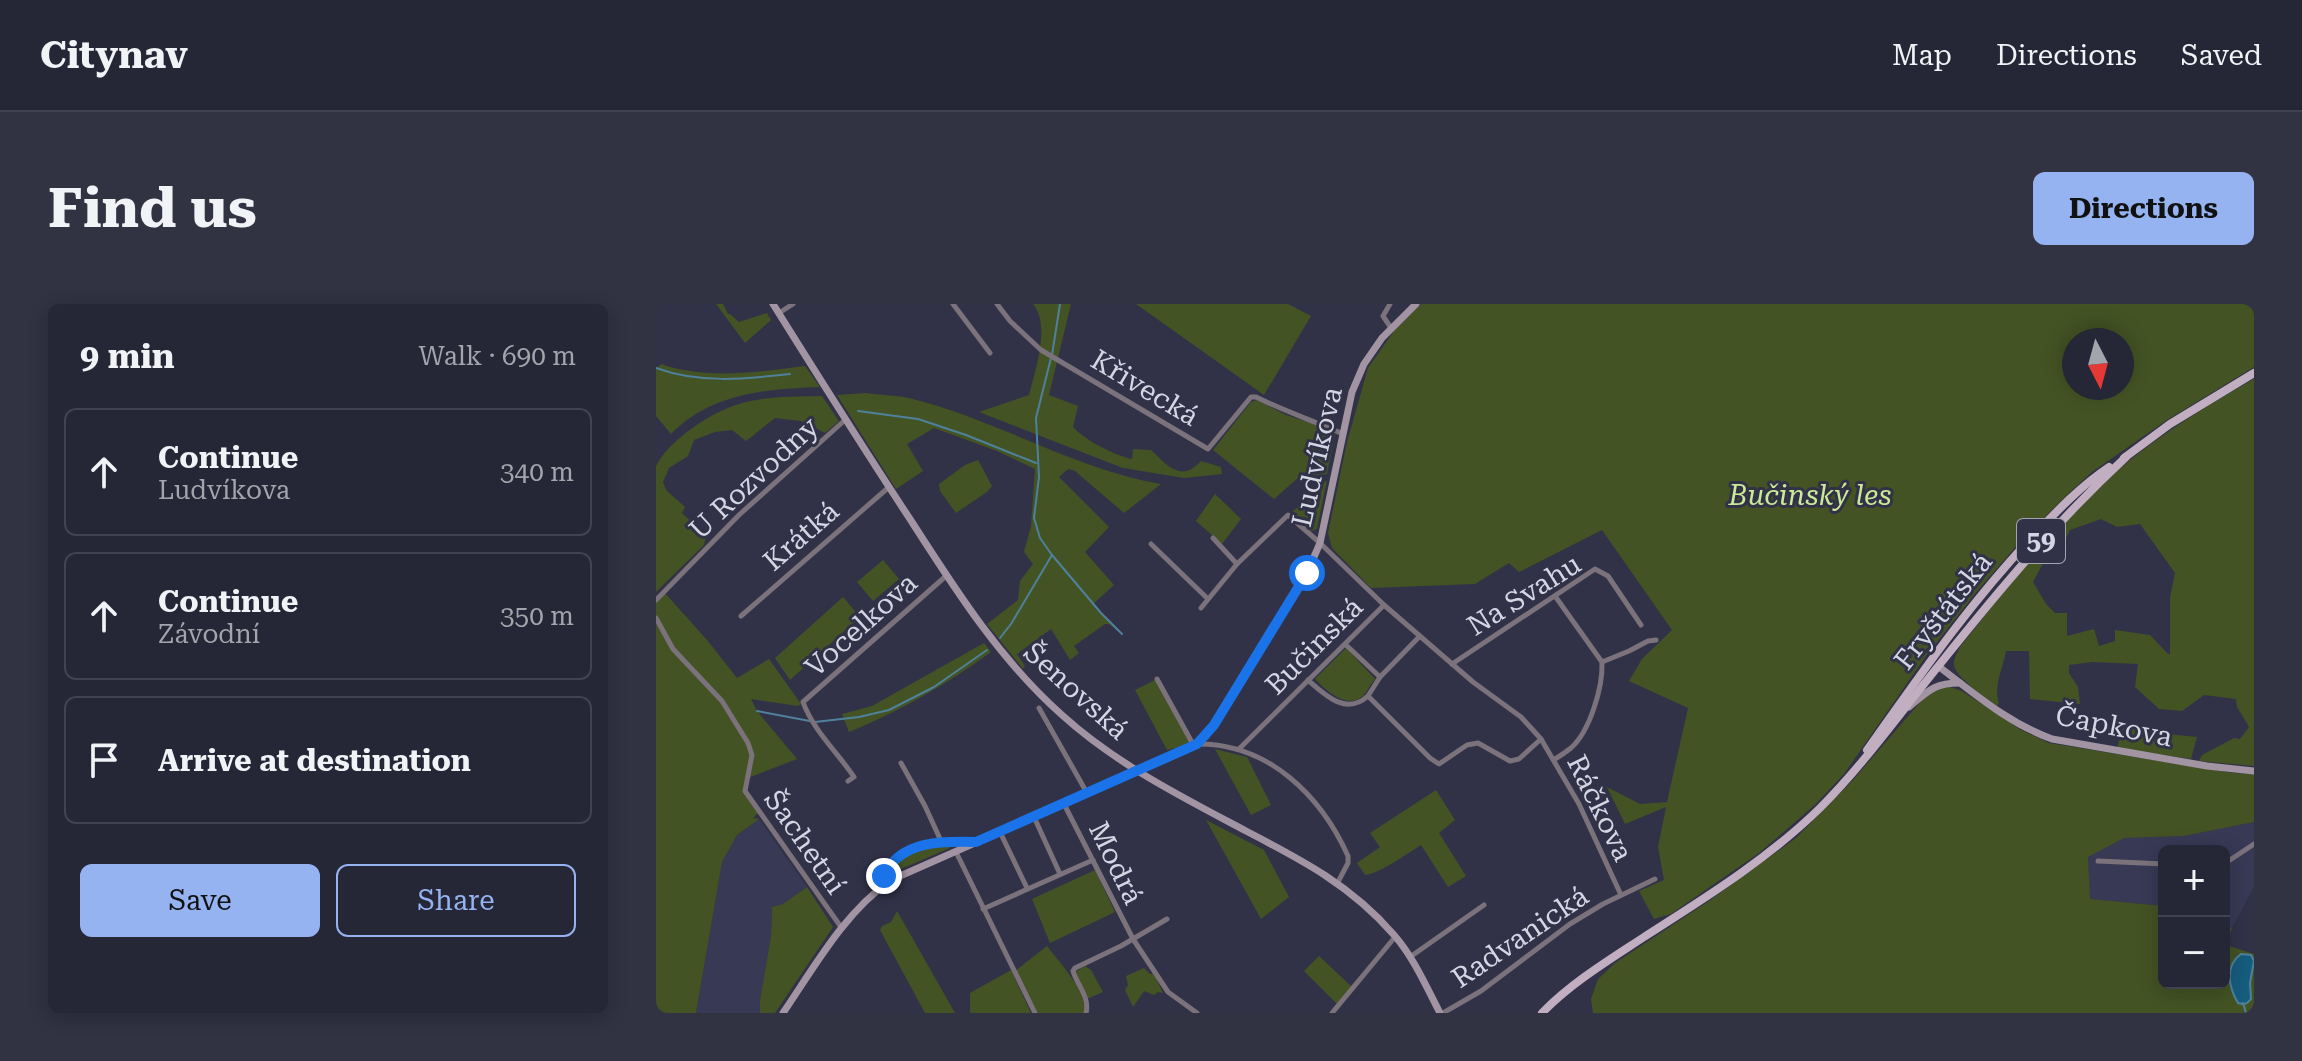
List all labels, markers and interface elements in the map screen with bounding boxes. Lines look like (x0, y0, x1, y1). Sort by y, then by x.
text: Citynav (40, 33, 188, 77)
text: Map (1892, 39, 1952, 72)
text: Directions (1996, 39, 2137, 72)
text: Saved (2181, 39, 2262, 72)
button: Directions (2033, 172, 2254, 245)
text: Find us (48, 175, 257, 241)
north arrow (2062, 328, 2134, 400)
text: 9 min (80, 336, 175, 376)
text: Walk · 690 m (418, 341, 576, 371)
street label: Křivecká (1085, 343, 1205, 433)
street label: Ludvíkova (1285, 384, 1349, 530)
street label: U Rozvodny (683, 410, 826, 546)
text: Continue (158, 440, 298, 475)
icon: ahead (82, 450, 126, 494)
text: 340 m (500, 457, 574, 487)
text: Ludvíkova (158, 475, 290, 505)
park label: Bučinský les (1728, 479, 1891, 512)
street label: Krátká (757, 494, 845, 578)
road number: 59 (2017, 519, 2065, 563)
street label: Fryštátská (1887, 546, 1999, 676)
street label: Na Svahu (1461, 547, 1587, 643)
route start (1289, 555, 1325, 591)
street label: Vocelkova (798, 566, 924, 684)
text: Continue (158, 584, 298, 619)
street label: Bučinská (1259, 591, 1369, 701)
icon: ahead (82, 594, 126, 638)
text: 350 m (500, 601, 574, 631)
text: Závodní (158, 619, 260, 649)
street label: Šenovská (1017, 635, 1136, 746)
street label: Čapkova (2053, 698, 2175, 753)
icon: arrive (82, 738, 126, 782)
text: Arrive at destination (158, 743, 471, 778)
street label: Ráčkova (1560, 749, 1640, 867)
street label: Šachetní (757, 783, 854, 900)
street label: Modrá (1082, 816, 1150, 910)
map controls (2158, 845, 2230, 989)
button: + (2158, 845, 2230, 917)
route end (866, 858, 902, 894)
button: Save (80, 864, 320, 937)
button: Share (336, 864, 576, 937)
street label: Radvanická (1446, 879, 1594, 995)
button: − (2158, 917, 2230, 989)

